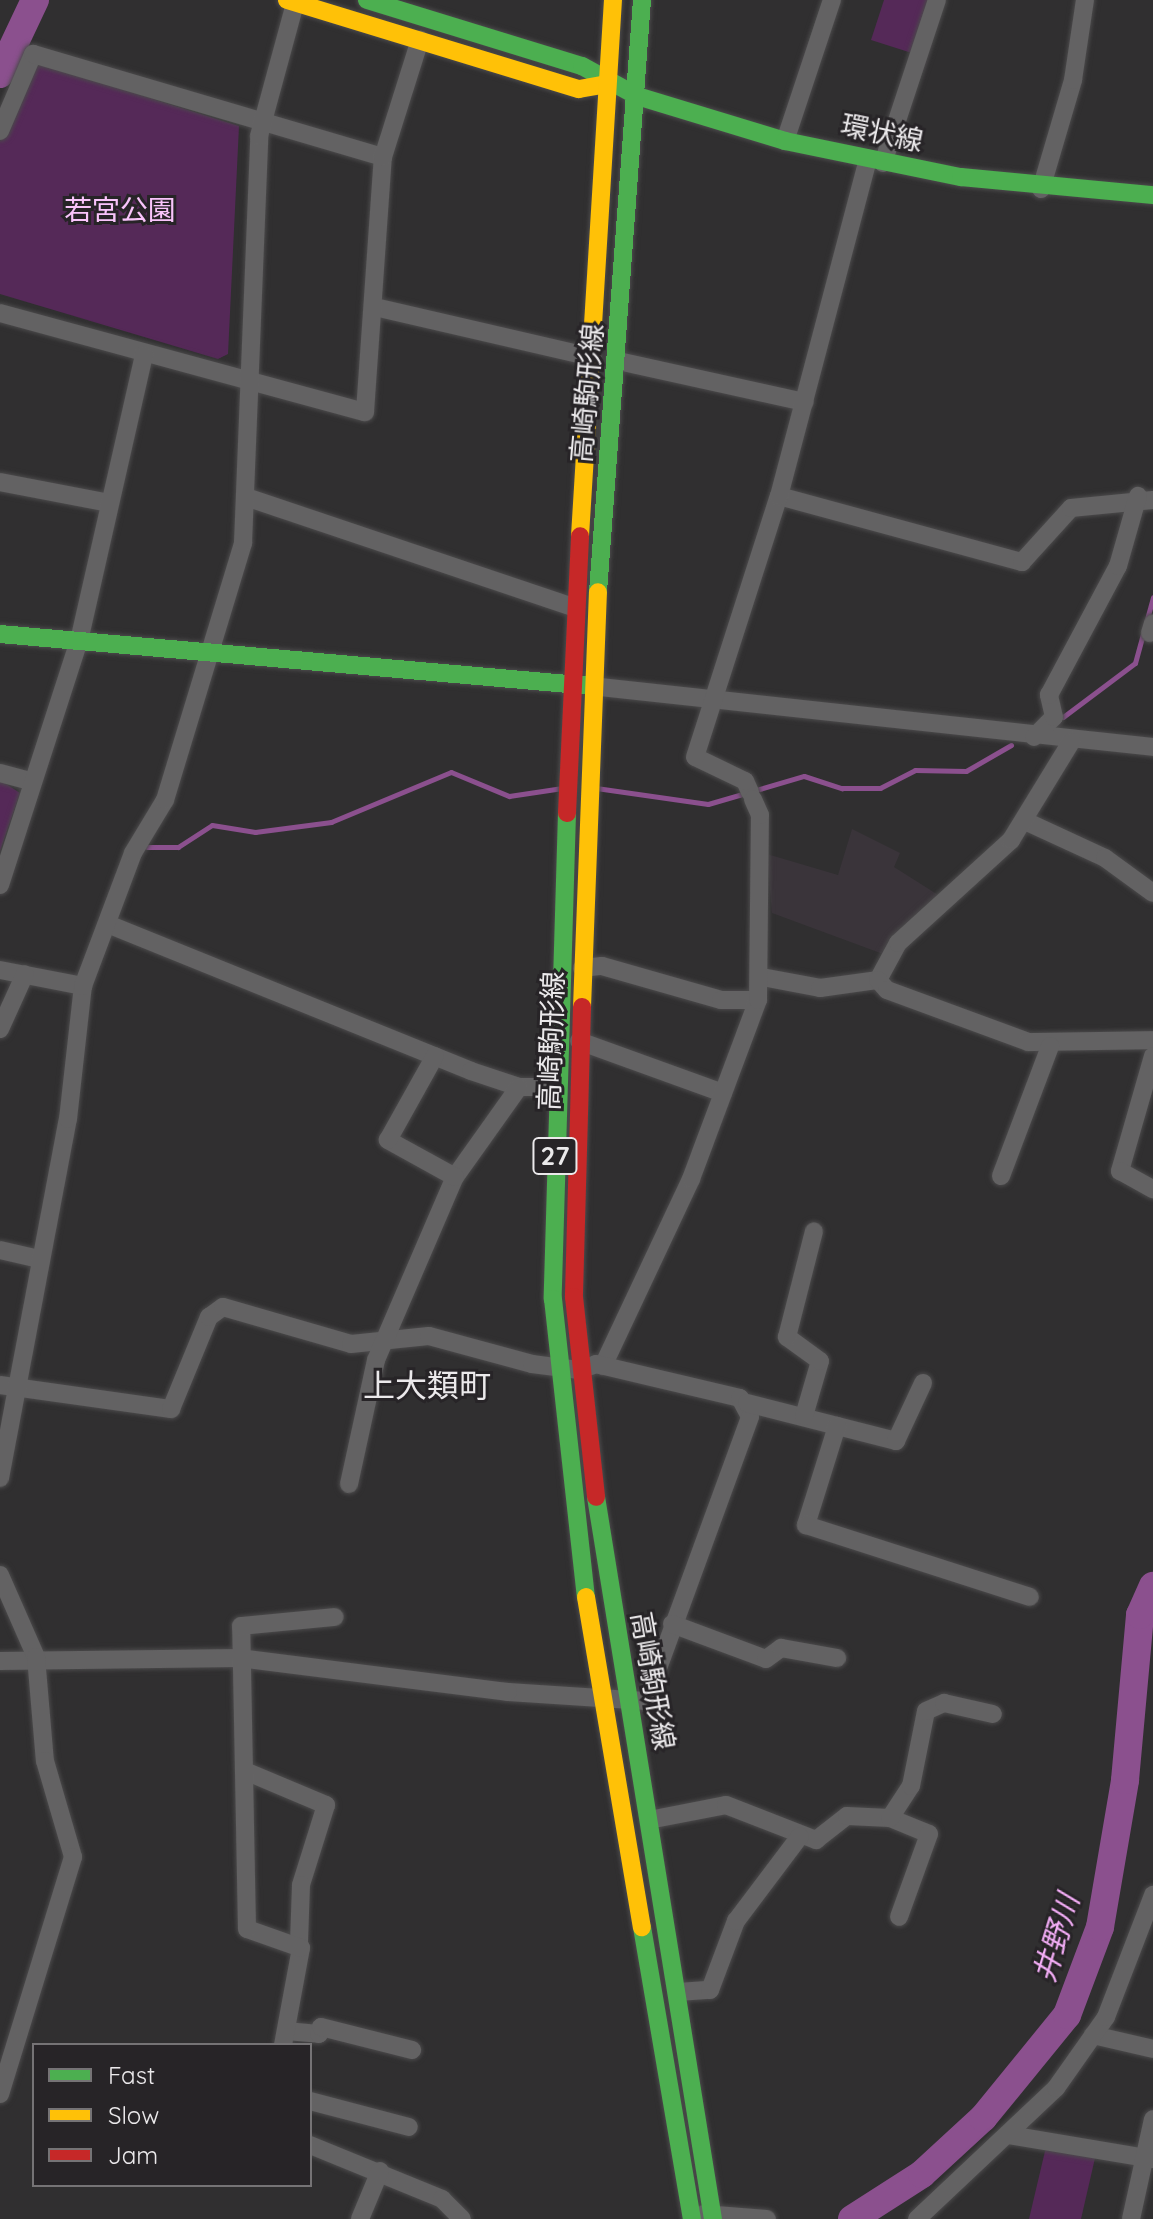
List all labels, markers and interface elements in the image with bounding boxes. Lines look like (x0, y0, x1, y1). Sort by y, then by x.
street label: 環状線 (837, 108, 927, 158)
park label: 若宮公園 (64, 193, 176, 227)
street label: 高崎駒形線 (564, 322, 610, 464)
street label: 高崎駒形線 (532, 970, 570, 1112)
road number: 27 (531, 1134, 579, 1178)
district label: 上大類町 (363, 1366, 491, 1404)
street label: 高崎駒形線 (624, 1609, 682, 1753)
water label: 井野川 (1026, 1890, 1086, 1986)
legend (32, 2043, 312, 2187)
text: Fast (108, 2060, 155, 2090)
text: Slow (108, 2100, 159, 2130)
text: Jam (108, 2140, 158, 2170)

